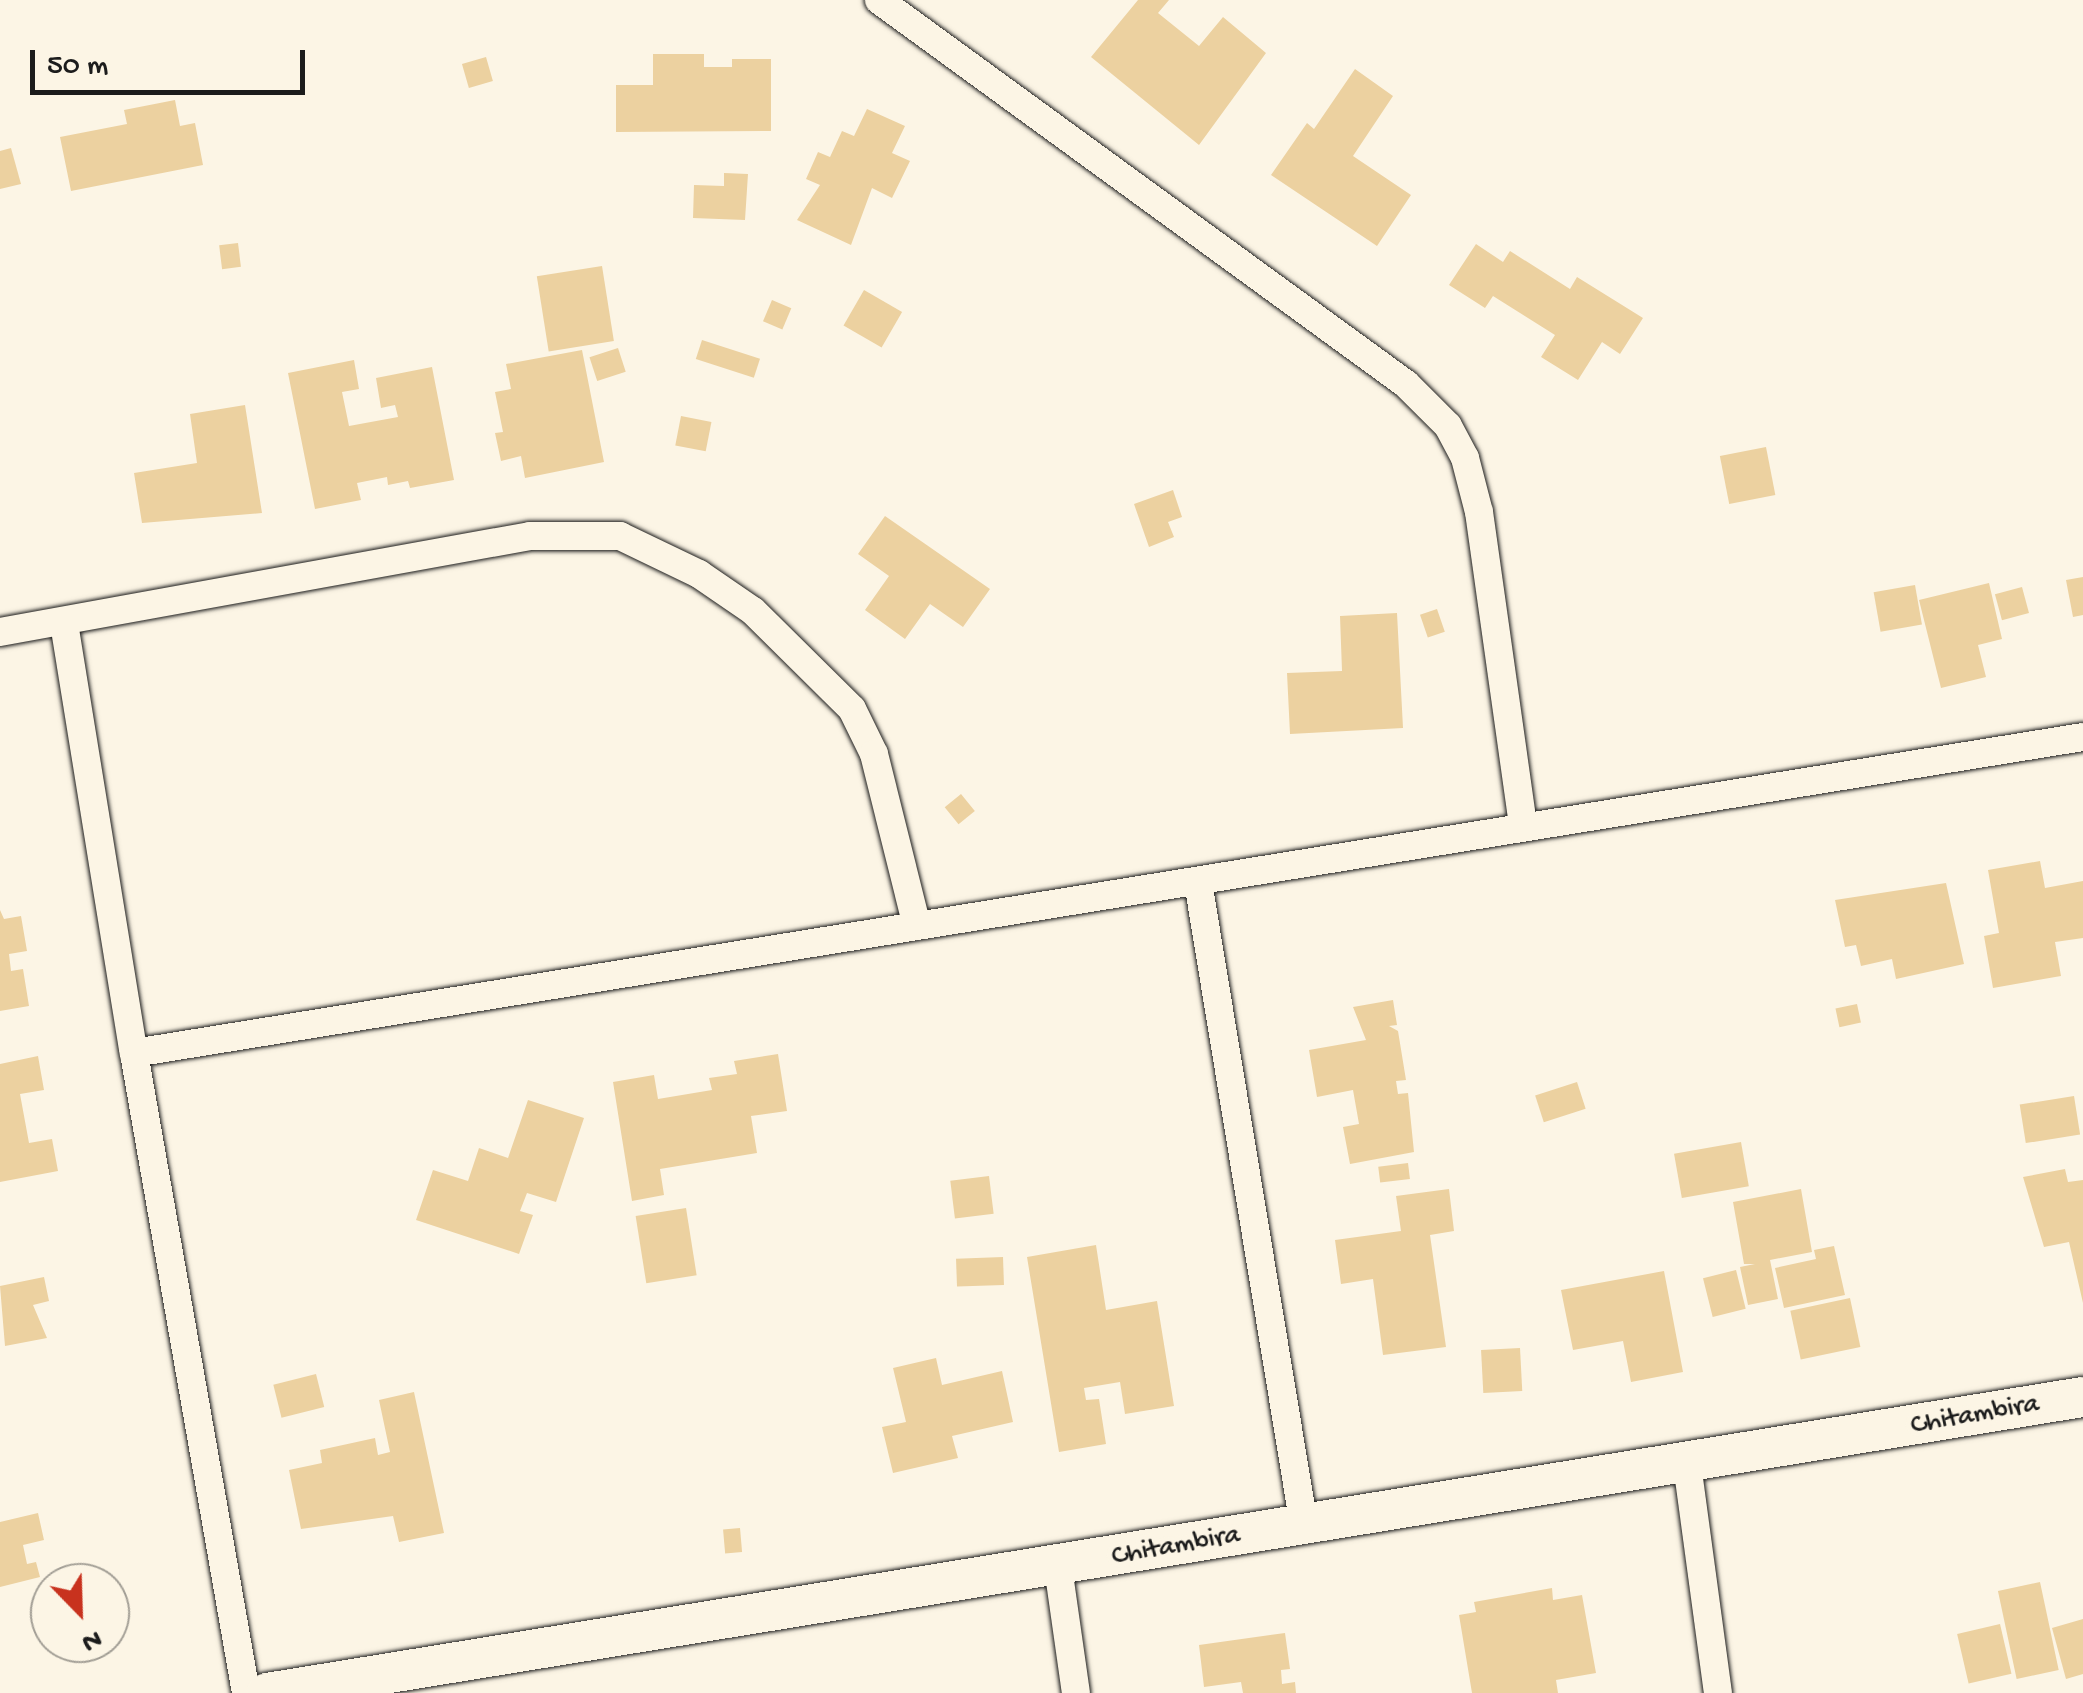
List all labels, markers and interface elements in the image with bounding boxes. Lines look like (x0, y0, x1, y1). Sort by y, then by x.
scale bar (35, 30, 310, 92)
text: 50 m (47, 50, 108, 85)
street label: Chitambira (1908, 1388, 2042, 1444)
street label: Chitambira (1109, 1519, 1243, 1575)
north arrow (30, 1563, 130, 1663)
text: N (76, 1620, 106, 1658)

